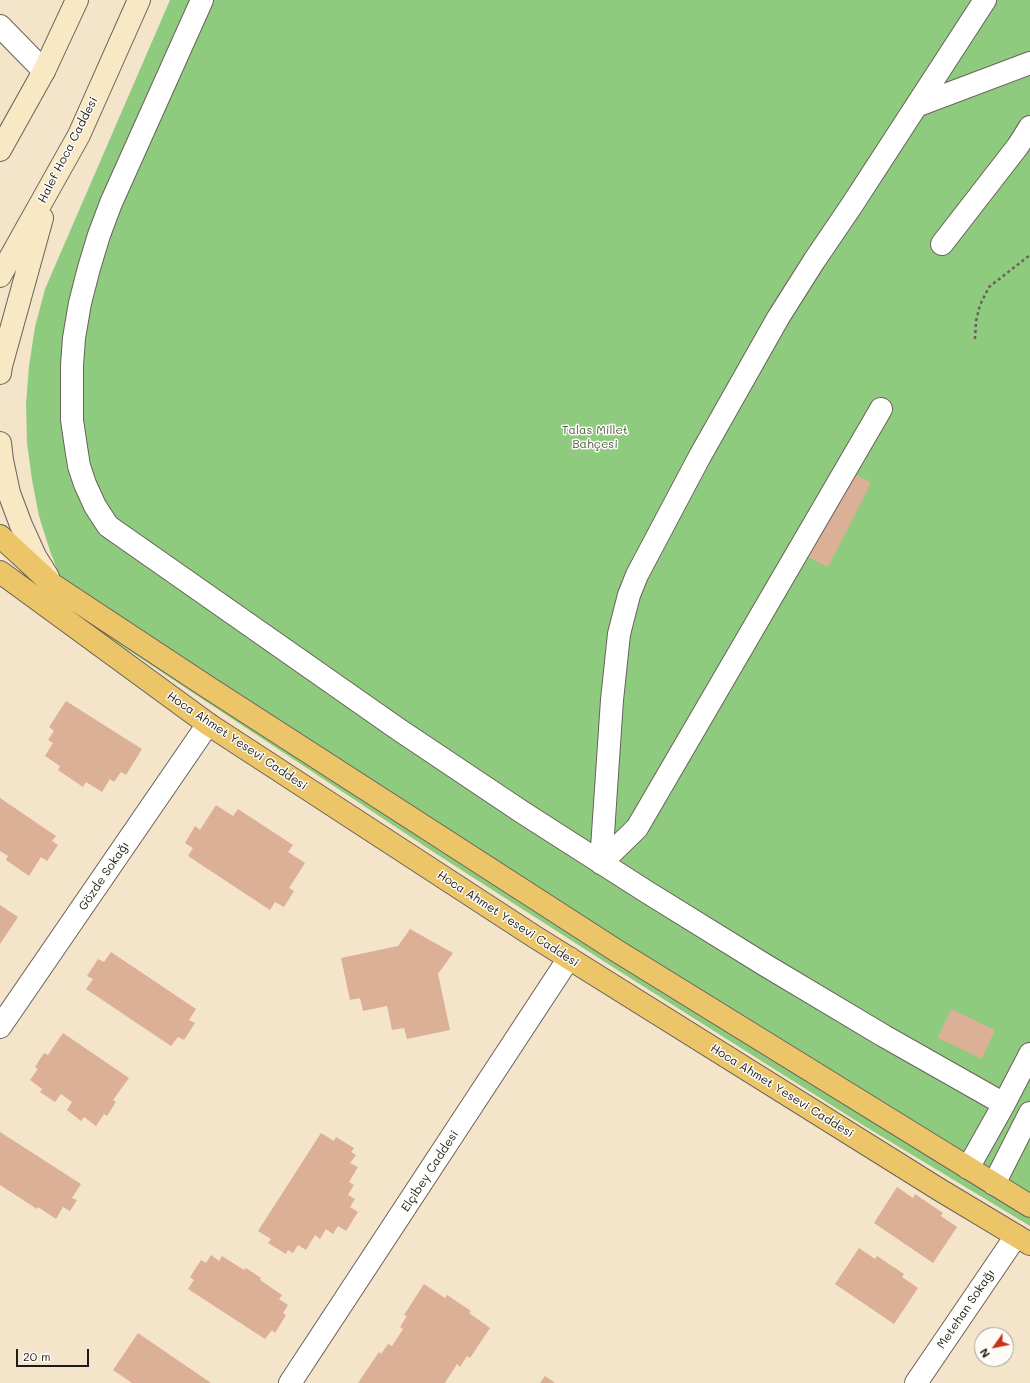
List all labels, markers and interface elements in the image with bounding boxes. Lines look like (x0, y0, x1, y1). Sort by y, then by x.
street label: Halef Hoca Caddesi (35, 95, 101, 205)
park label: Talas Millet Bahçesi (562, 423, 628, 451)
street label: Hoca Ahmet Yesevi Caddesi (164, 689, 310, 793)
street label: Gözde Sokağı (76, 839, 132, 913)
street label: Hoca Ahmet Yesevi Caddesi (435, 868, 581, 970)
street label: Hoca Ahmet Yesevi Caddesi (708, 1041, 856, 1141)
street label: Elçibey Caddesi (398, 1128, 462, 1214)
street label: Metehan Sokağı (934, 1266, 998, 1352)
north arrow (974, 1327, 1014, 1367)
scale bar (18, 1341, 91, 1367)
text: N (976, 1346, 993, 1361)
text: 20 m (23, 1348, 51, 1364)

